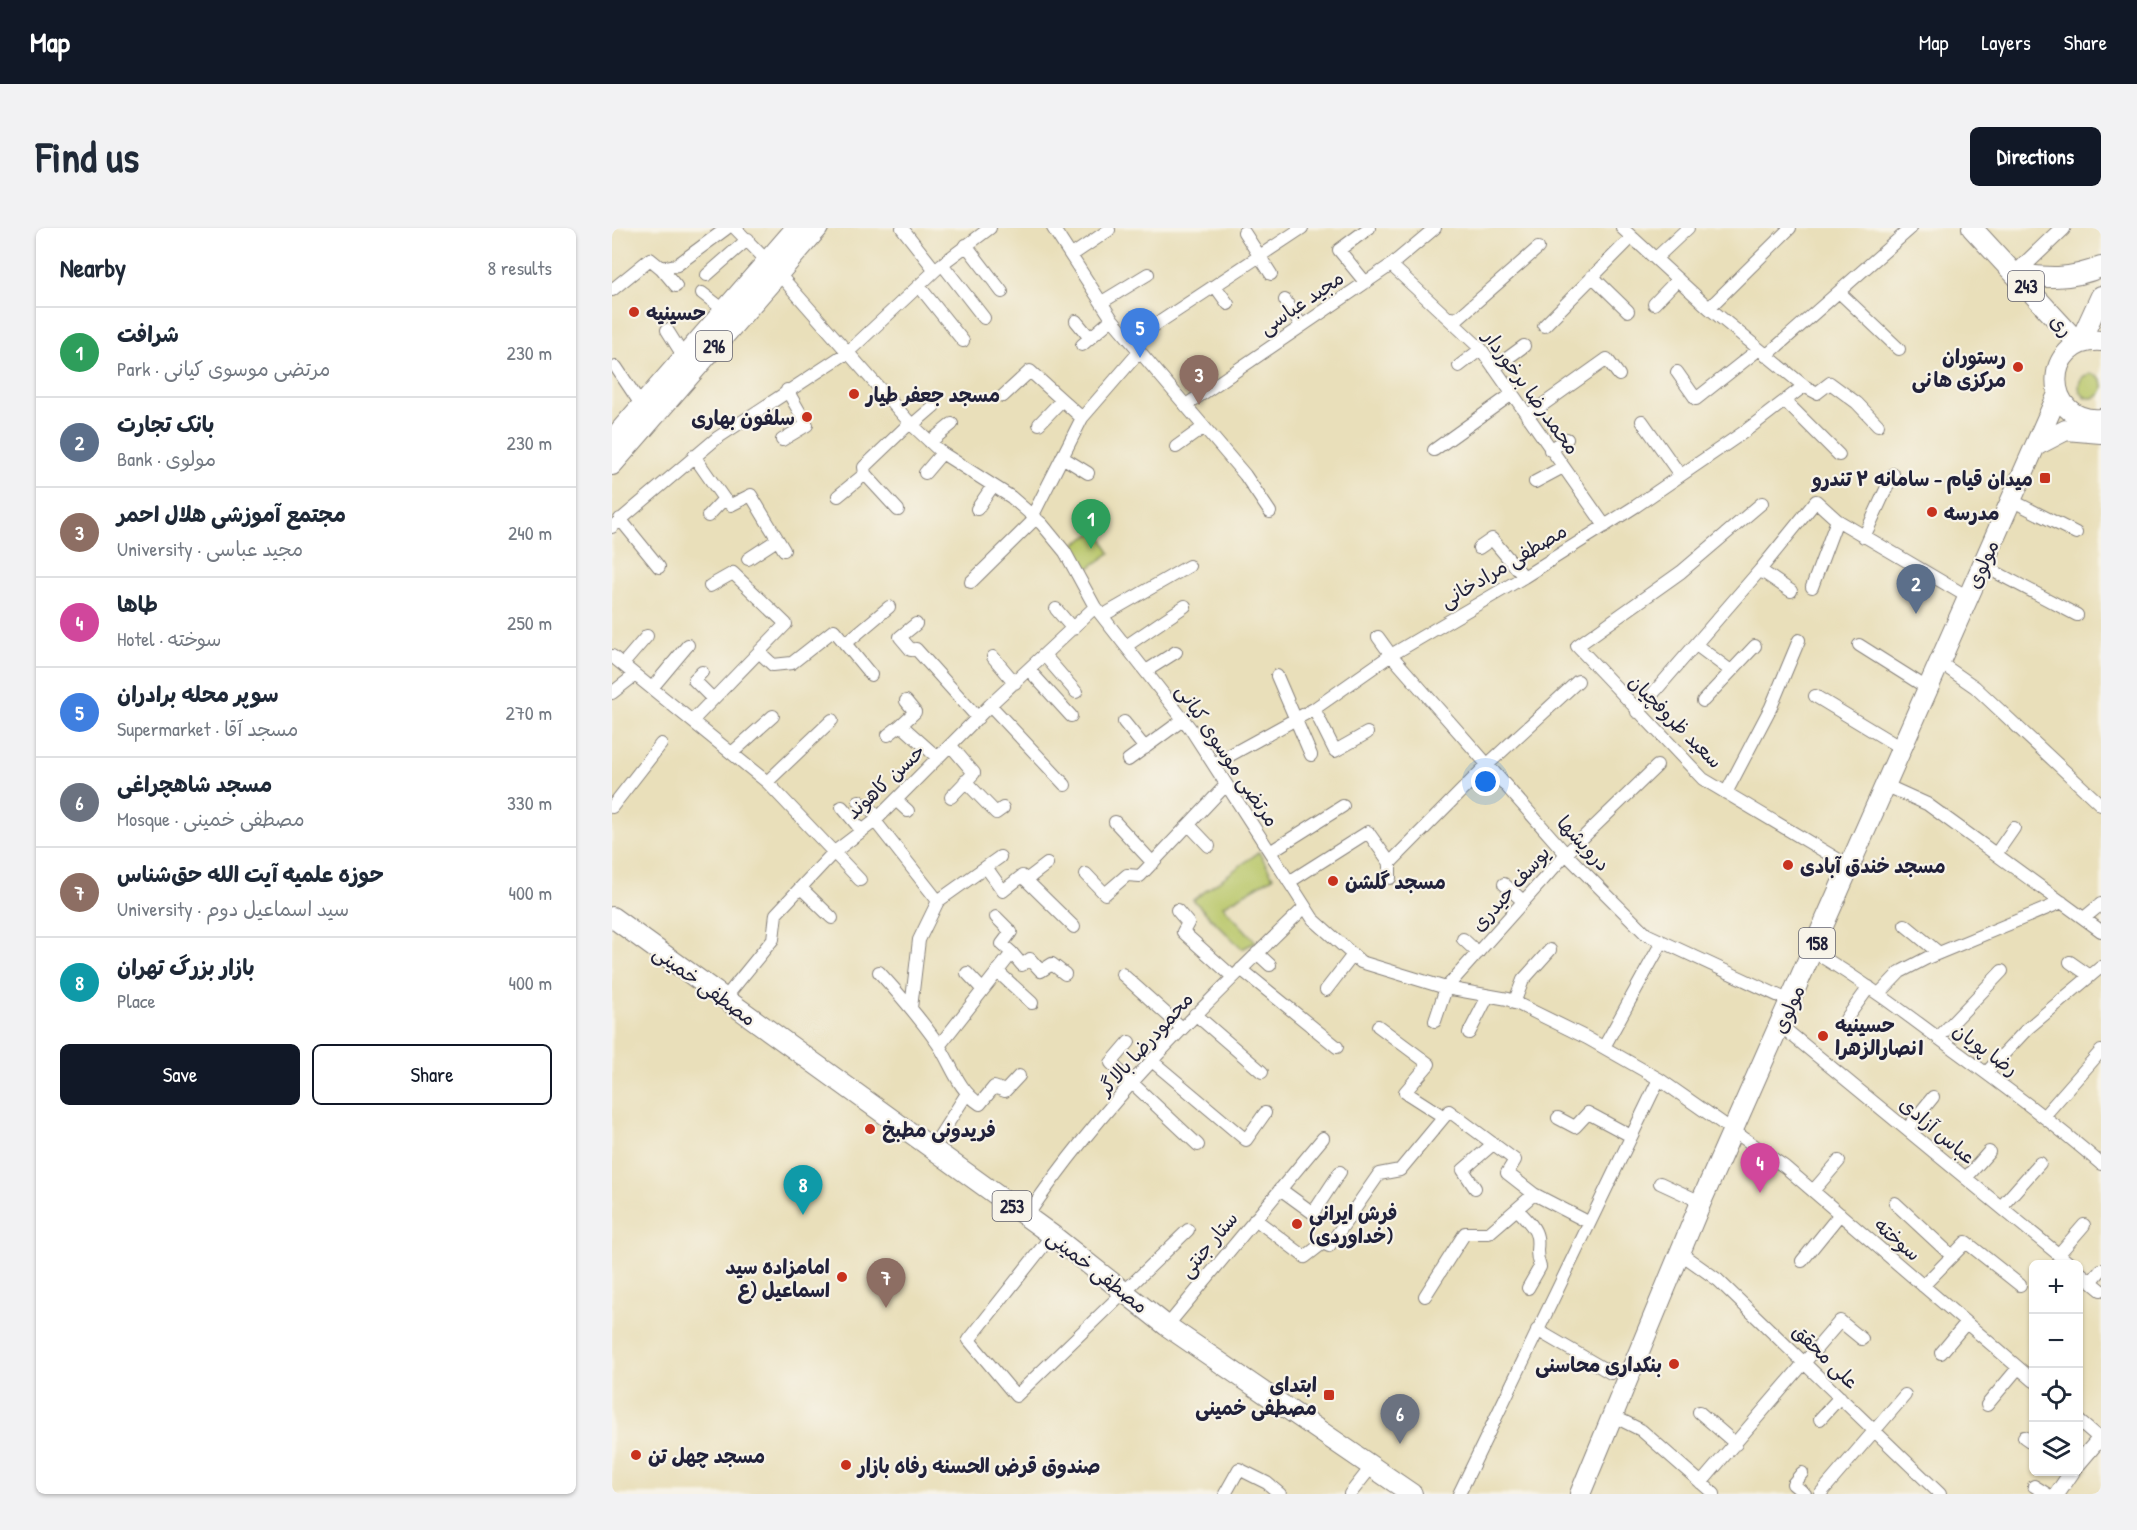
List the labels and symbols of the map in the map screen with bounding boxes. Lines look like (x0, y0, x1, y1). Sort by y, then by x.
street label: مجید عباسی (1253, 264, 1349, 340)
road number: 243 (2008, 271, 2044, 301)
place label: حسینیه (646, 299, 706, 326)
marker: حسینیه (627, 305, 641, 319)
street label: ری (2044, 307, 2080, 343)
pin: 5 (1120, 308, 1160, 358)
street label: محمدرضا برخوردار (1476, 323, 1586, 460)
road number: 296 (696, 331, 732, 361)
place label: رستوران مرکزی هانی (1912, 343, 2006, 393)
pin: 3 (1180, 356, 1218, 405)
marker: رستوران مرکزی هانی (2011, 360, 2025, 374)
place label: مسجد جعفر طیار (864, 381, 1000, 408)
marker: مسجد جعفر طیار (847, 387, 861, 401)
place label: سلفون بهاری (691, 404, 795, 431)
marker: سلفون بهاری (800, 410, 814, 424)
place label: میدان قیام - سامانه ۲ تندرو (1811, 465, 2033, 494)
marker: میدان قیام - سامانه ۲ تندرو (2038, 471, 2052, 485)
place label: مدرسه (1944, 499, 2000, 526)
pin: 1 (1072, 500, 1110, 549)
marker: مدرسه (1925, 505, 1939, 519)
street label: مصطفی مرادخانی (1435, 516, 1571, 614)
street label: مولوی (1959, 535, 2005, 593)
pin: 2 (1896, 564, 1936, 614)
street label: سعید ظروفچیان (1623, 668, 1729, 774)
street label: مرتضی موسوی کیانی (1170, 678, 1286, 832)
street label: حسن کاهوند (839, 737, 931, 825)
your location (1471, 767, 1500, 796)
street label: درویشها (1551, 809, 1617, 877)
street label: یوسف حیدری (1464, 839, 1556, 937)
place label: مسجد خندق آبادی (1800, 852, 1946, 879)
marker: مسجد خندق آبادی (1781, 858, 1795, 872)
place label: مسجد گلشن (1345, 868, 1446, 895)
marker: مسجد گلشن (1326, 874, 1340, 888)
road number: 158 (1799, 928, 1835, 958)
street label: مصطفی خمینی (648, 938, 762, 1032)
street label: مولوی (1765, 980, 1811, 1038)
street label: محمودرضا بالاگر (1090, 986, 1199, 1102)
place label: حسینیه انصارالزهرا (1835, 1011, 1923, 1061)
street label: رضا پویان (1948, 1016, 2024, 1082)
marker: حسینیه انصارالزهرا (1816, 1029, 1830, 1043)
street label: عباس آزادی (1894, 1090, 1982, 1170)
place label: فریدونی مطبخ (882, 1116, 996, 1143)
marker: فریدونی مطبخ (863, 1122, 877, 1136)
pin: 4 (1740, 1144, 1780, 1193)
pin: 8 (784, 1166, 822, 1215)
road number: 253 (992, 1191, 1032, 1221)
place label: فرش ایرانی (خداوردی) (1309, 1199, 1397, 1249)
street label: ستار جنتی (1172, 1205, 1244, 1283)
street label: سوخته (1869, 1211, 1927, 1267)
marker: فرش ایرانی (خداوردی) (1290, 1217, 1304, 1231)
street label: مصطفی خمینی (1042, 1223, 1154, 1319)
place label: امامزاده سید اسماعیل (ع (725, 1253, 830, 1304)
pin: 7 (866, 1258, 906, 1308)
marker: امامزاده سید اسماعیل (ع (835, 1270, 849, 1284)
street label: علی محقق (1787, 1317, 1865, 1395)
place label: بنکداری محاسنی (1535, 1351, 1662, 1378)
marker: بنکداری محاسنی (1667, 1357, 1681, 1371)
place label: ابتدای مصطفی خمینی (1195, 1371, 1317, 1421)
marker: ابتدای مصطفی خمینی (1322, 1388, 1336, 1402)
pin: 6 (1380, 1394, 1420, 1444)
place label: مسجد چهل تن (648, 1442, 765, 1469)
marker: مسجد چهل تن (629, 1448, 643, 1462)
place label: صندوق قرض الحسنه رفاه بازار (856, 1452, 1100, 1479)
marker: صندوق قرض الحسنه رفاه بازار (839, 1458, 853, 1472)

